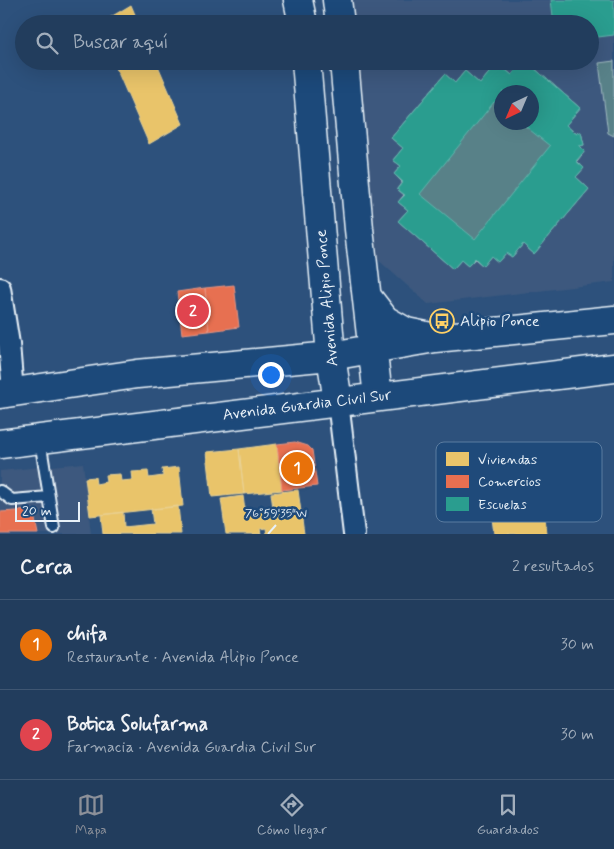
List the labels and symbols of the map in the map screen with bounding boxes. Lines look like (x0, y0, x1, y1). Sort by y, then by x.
north arrow (494, 85, 539, 130)
street label: Avenida Alipio Ponce (311, 229, 343, 367)
pin: 2 (177, 292, 209, 330)
bus stop icon: Alipio Ponce (429, 308, 455, 334)
place label: Alipio Ponce (460, 311, 540, 332)
your location (258, 362, 284, 388)
street label: Avenida Guardia Civil Sur (222, 384, 393, 426)
legend (436, 442, 602, 522)
pin: 1 (281, 449, 313, 487)
text: Viviendas (478, 451, 537, 469)
text: Comercios (478, 473, 541, 491)
text: Escuelas (478, 496, 527, 514)
scale bar (15, 499, 80, 522)
text: 76°59'35"W (245, 506, 307, 522)

